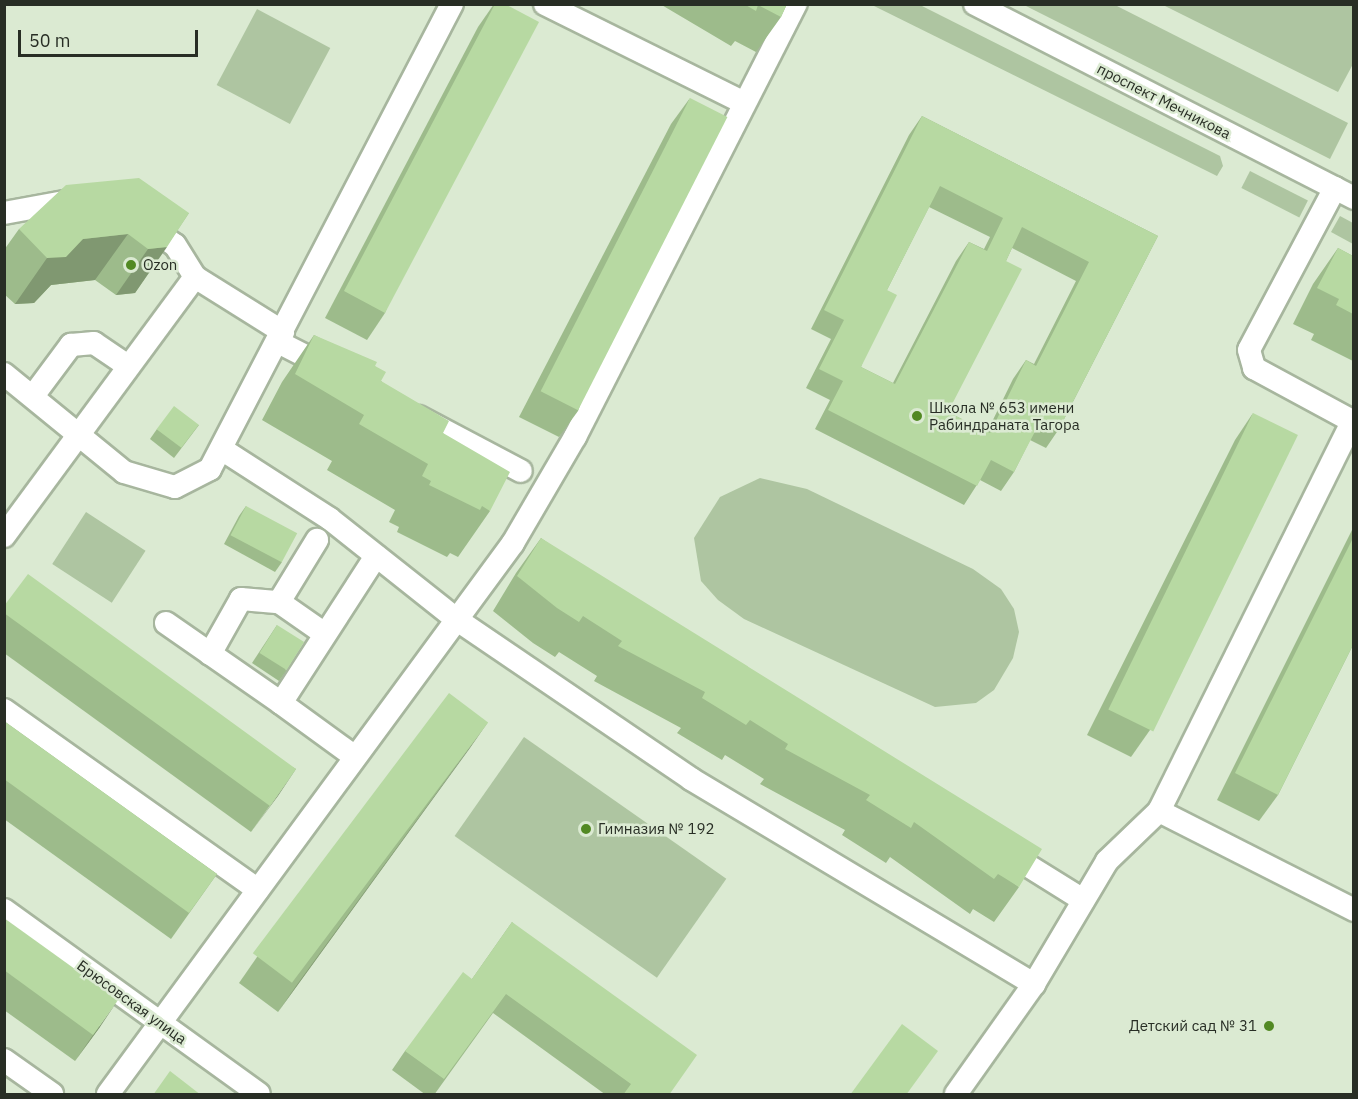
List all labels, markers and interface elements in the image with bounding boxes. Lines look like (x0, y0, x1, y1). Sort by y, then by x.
scale bar (21, 18, 201, 56)
text: 50 m (29, 29, 71, 52)
street label: проспект Мечникова (1094, 59, 1234, 143)
place label: Ozon (143, 256, 177, 274)
marker: Ozon (124, 258, 138, 272)
place label: Школа № 653 имени Рабиндраната Тагора (929, 398, 1080, 433)
marker: Школа № 653 имени Рабиндраната Тагора (910, 409, 924, 423)
place label: Гимназия № 192 (598, 820, 715, 838)
marker: Гимназия № 192 (579, 822, 593, 836)
street label: Брюсовская улица (74, 956, 190, 1048)
place label: Детский сад № 31 (1129, 1017, 1257, 1035)
marker: Детский сад № 31 (1262, 1019, 1276, 1033)

